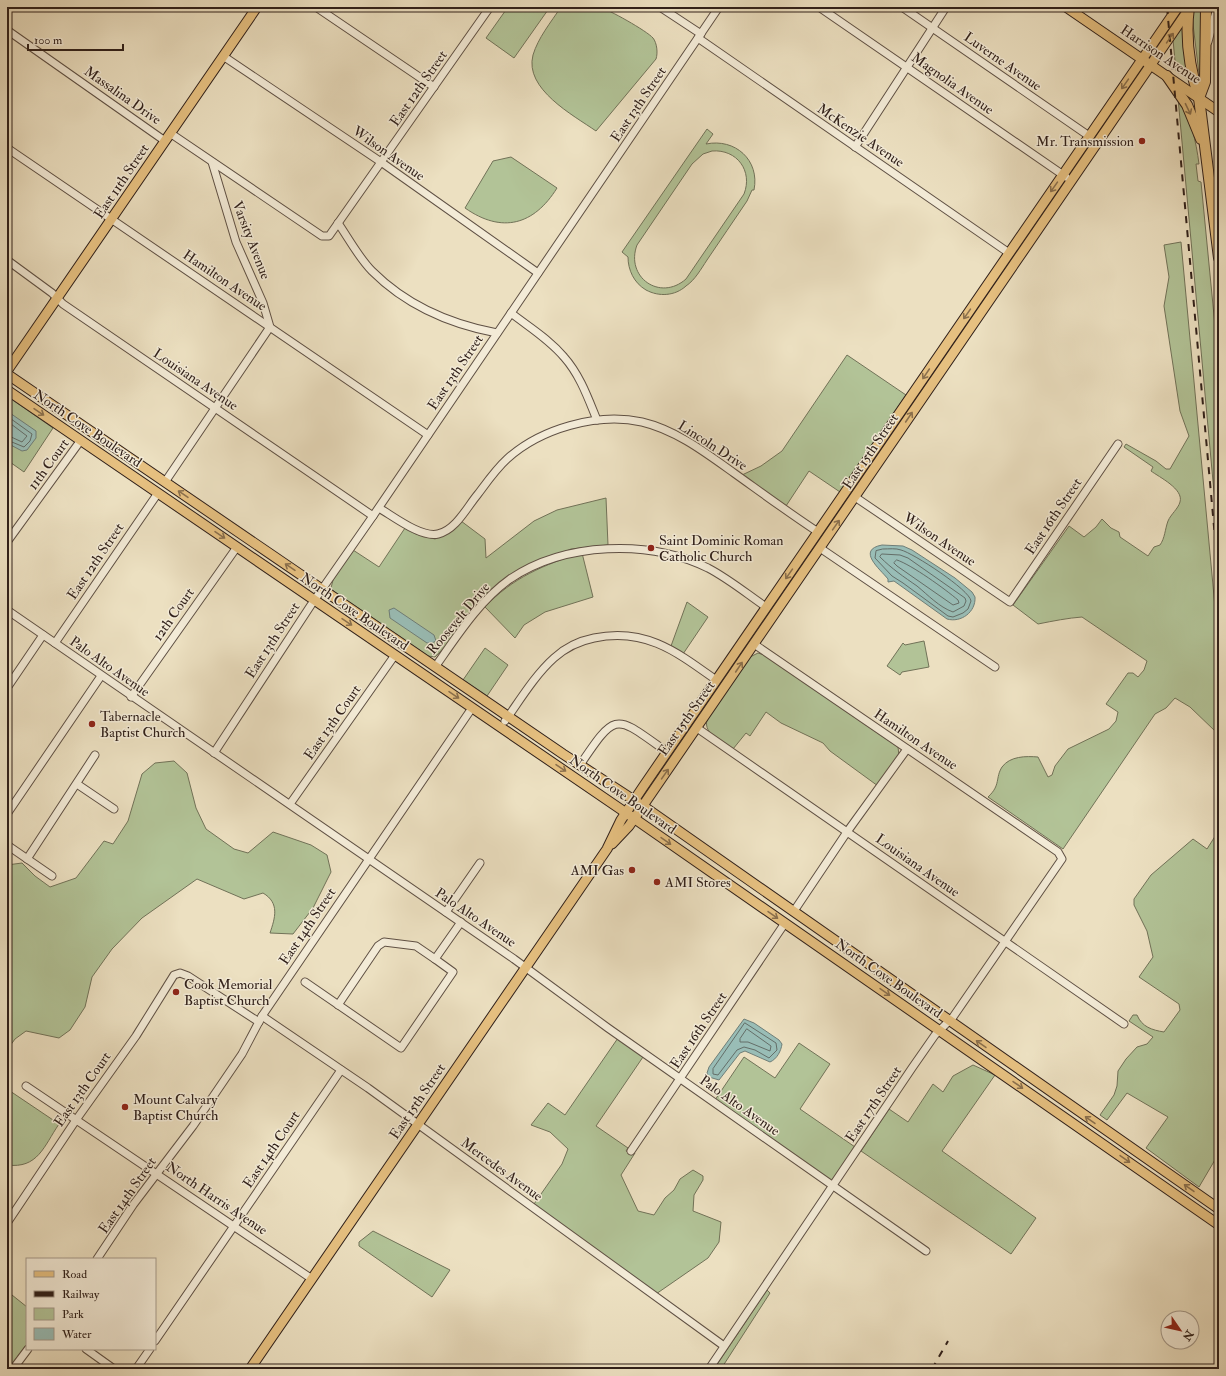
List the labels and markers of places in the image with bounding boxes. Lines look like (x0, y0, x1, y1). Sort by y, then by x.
place label: Mr. Transmission (1036, 133, 1134, 150)
marker: Mr. Transmission (1137, 136, 1147, 146)
place label: Saint Dominic Roman Catholic Church (659, 532, 784, 565)
marker: Saint Dominic Roman Catholic Church (646, 543, 656, 553)
place label: Tabernacle Baptist Church (100, 708, 186, 742)
marker: Tabernacle Baptist Church (87, 719, 97, 729)
place label: AMI Gas (570, 862, 624, 879)
marker: AMI Gas (627, 865, 637, 875)
place label: AMI Stores (664, 874, 731, 891)
marker: AMI Stores (652, 877, 662, 887)
place label: Cook Memorial Baptist Church (184, 976, 273, 1010)
marker: Cook Memorial Baptist Church (171, 987, 181, 997)
place label: Mount Calvary Baptist Church (133, 1091, 219, 1125)
marker: Mount Calvary Baptist Church (120, 1102, 130, 1112)

